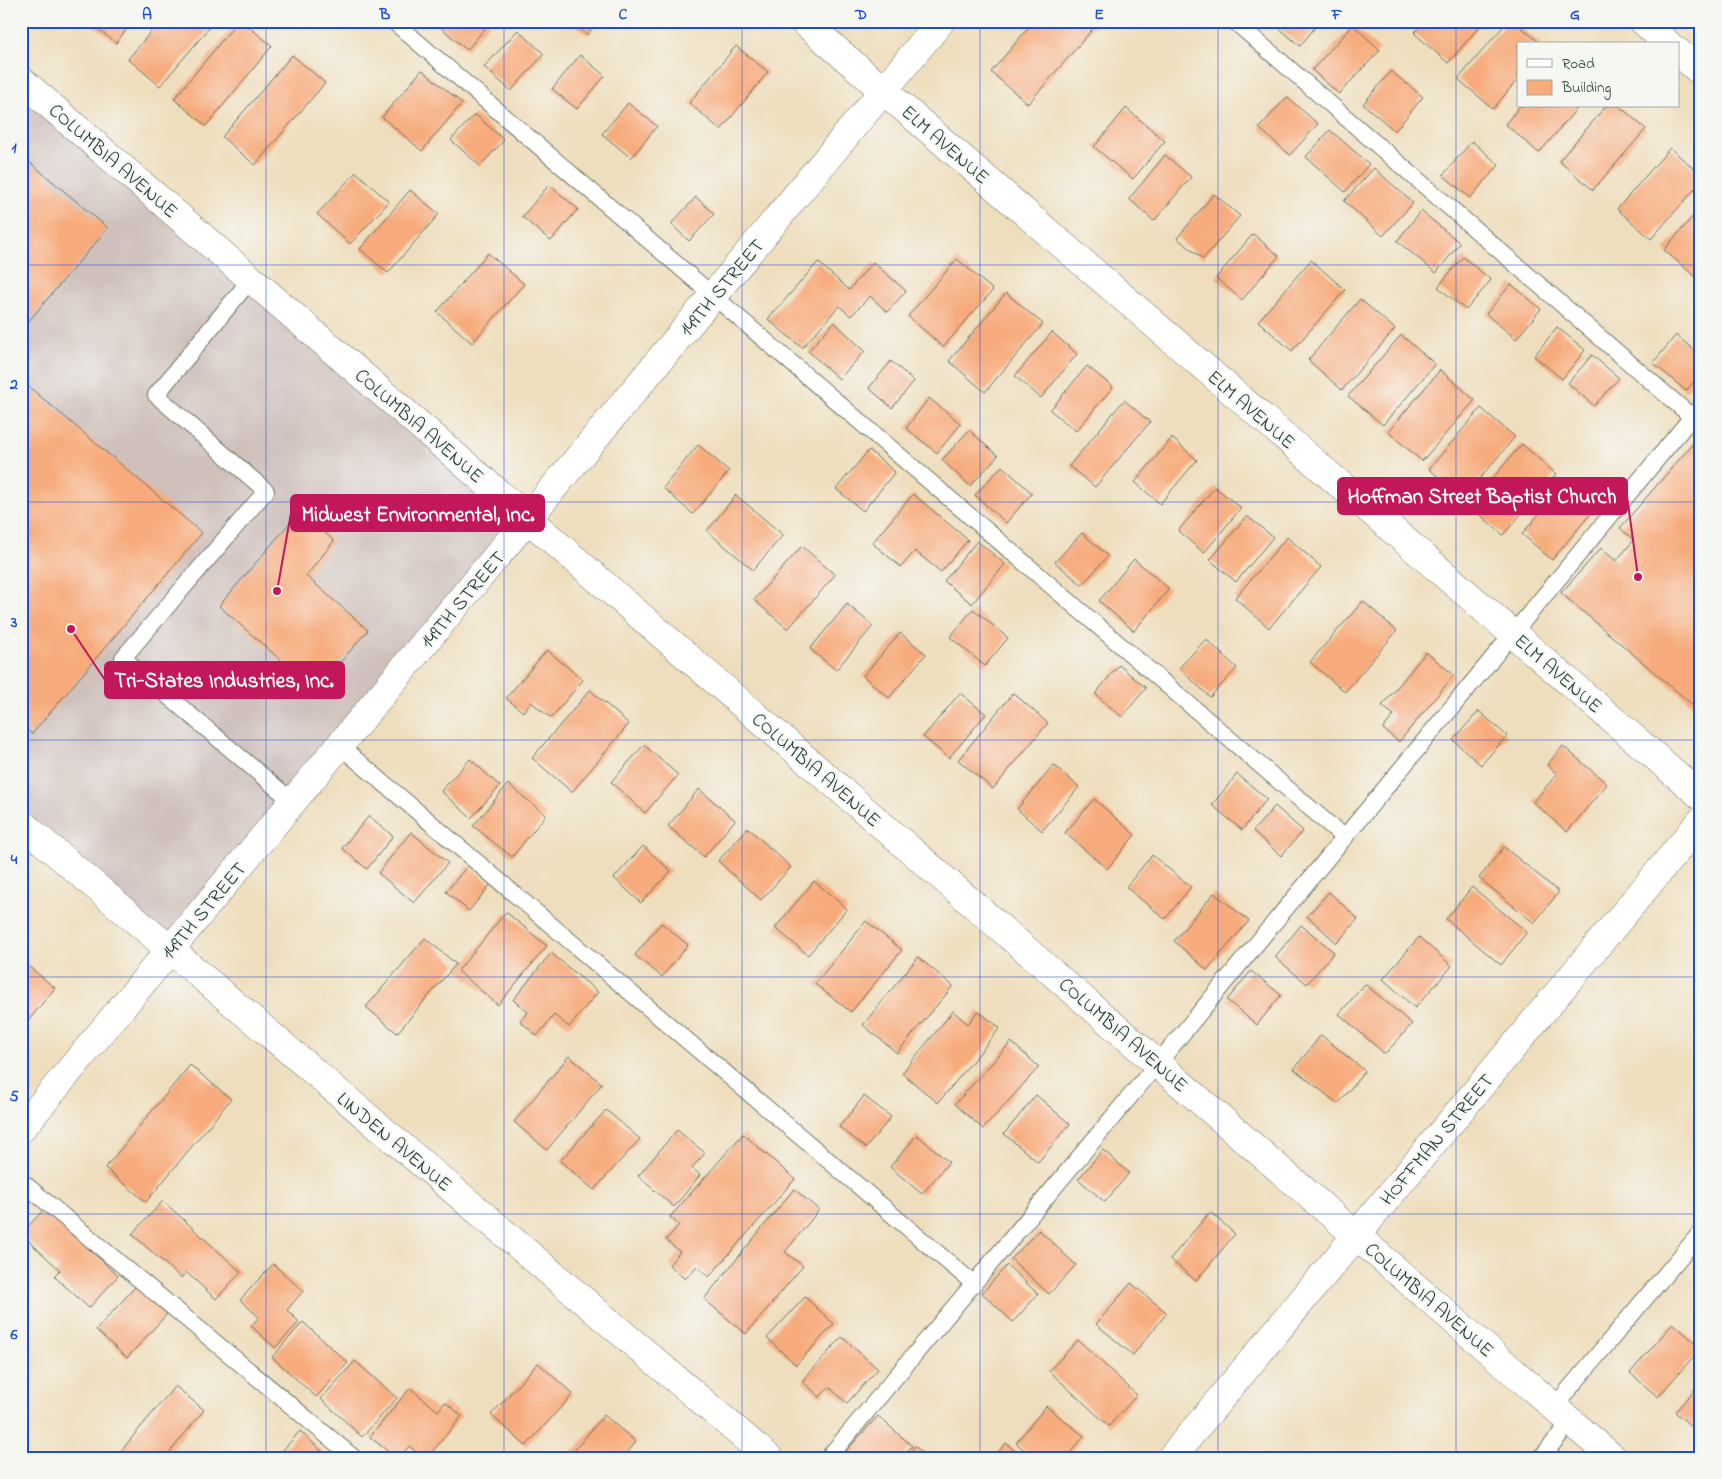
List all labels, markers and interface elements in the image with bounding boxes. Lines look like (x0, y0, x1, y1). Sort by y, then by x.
text: A (142, 3, 152, 27)
text: B (379, 3, 391, 27)
text: C (619, 3, 628, 27)
text: D (854, 3, 867, 27)
text: E (1094, 3, 1104, 27)
text: F (1331, 3, 1343, 27)
text: G (1570, 3, 1580, 27)
legend (1517, 42, 1680, 108)
text: Road (1562, 53, 1595, 75)
text: Building (1561, 77, 1611, 100)
street label: COLUMBIA AVENUE (41, 97, 183, 226)
street label: ELM AVENUE (894, 99, 995, 193)
text: 1 (11, 136, 17, 160)
street label: 149TH STREET (673, 233, 773, 344)
street label: COLUMBIA AVENUE (347, 362, 489, 491)
street label: ELM AVENUE (1200, 364, 1301, 458)
text: 2 (9, 373, 18, 397)
callout: Hoffman Street Baptist Church (1338, 478, 1627, 514)
text: Hoffman Street Baptist Church (1348, 483, 1617, 513)
callout: Midwest Environmental, Inc. (291, 495, 544, 531)
text: Midwest Environmental, Inc. (302, 501, 535, 531)
street label: 149TH STREET (414, 545, 514, 656)
text: 3 (10, 611, 18, 635)
street label: ELM AVENUE (1507, 628, 1608, 722)
callout: Tri-States Industries, Inc. (105, 662, 344, 698)
text: Tri-States Industries, Inc. (114, 667, 334, 697)
street label: COLUMBIA AVENUE (744, 706, 886, 835)
text: 4 (10, 848, 18, 872)
street label: 149TH STREET (155, 856, 255, 967)
street label: COLUMBIA AVENUE (1051, 971, 1193, 1100)
street label: HOFFMAN STREET (1374, 1068, 1502, 1213)
text: 5 (9, 1085, 19, 1109)
street label: LINDEN AVENUE (329, 1086, 457, 1200)
street label: COLUMBIA AVENUE (1357, 1236, 1499, 1365)
text: 6 (9, 1323, 18, 1347)

